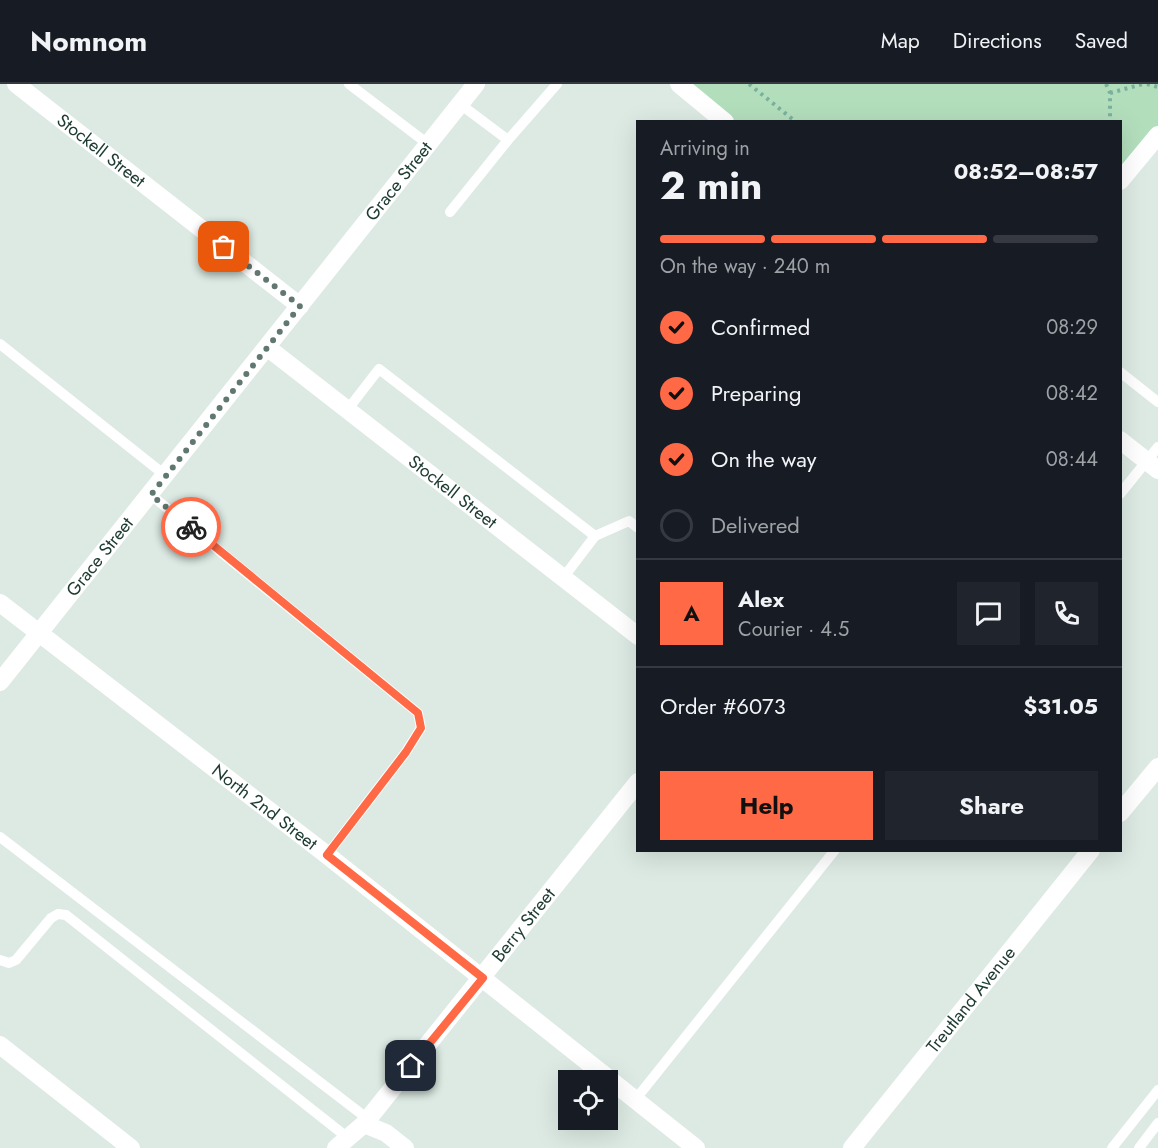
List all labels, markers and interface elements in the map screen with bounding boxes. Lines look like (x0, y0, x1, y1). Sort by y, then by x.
text: Nomnom (30, 21, 147, 62)
text: Map (881, 26, 920, 56)
text: Directions (953, 26, 1042, 56)
text: Saved (1075, 26, 1128, 56)
street label: Stockell Street (51, 108, 151, 194)
text: Arriving in (660, 134, 750, 163)
street label: Grace Street (359, 135, 439, 227)
text: 08:52–08:57 (954, 155, 1098, 187)
text: 2 min (660, 157, 762, 214)
pin (198, 221, 249, 272)
icon: bag (207, 230, 240, 263)
text: On the way · 240 m (660, 252, 830, 281)
icon: check (660, 311, 693, 344)
text: Confirmed (711, 311, 810, 343)
text: 08:29 (1046, 313, 1098, 342)
icon: check (660, 377, 693, 410)
text: Preparing (711, 377, 802, 409)
text: 08:42 (1046, 379, 1098, 408)
icon: check (660, 443, 693, 476)
text: On the way (711, 443, 816, 475)
text: 08:44 (1046, 445, 1098, 474)
street label: Stockell Street (403, 449, 503, 535)
courier (161, 497, 221, 557)
text: Delivered (711, 509, 800, 541)
street label: Grace Street (60, 511, 140, 602)
icon: bike (175, 511, 208, 544)
button: chat (957, 582, 1020, 645)
button: phone (1035, 582, 1098, 645)
text: Alex (738, 583, 784, 615)
text: A (683, 597, 700, 629)
text: Courier · 4.5 (738, 615, 849, 644)
text: Order #6073 (660, 690, 786, 722)
text: $31.05 (1024, 690, 1098, 722)
street label: North 2nd Street (206, 758, 324, 857)
button: Help (660, 771, 873, 840)
button: Share (885, 771, 1098, 840)
street label: Berry Street (486, 882, 562, 968)
street label: Treutland Avenue (920, 941, 1022, 1059)
pin (385, 1040, 436, 1091)
icon: home (394, 1049, 427, 1082)
map controls (558, 1070, 618, 1130)
button: locate (558, 1070, 618, 1130)

